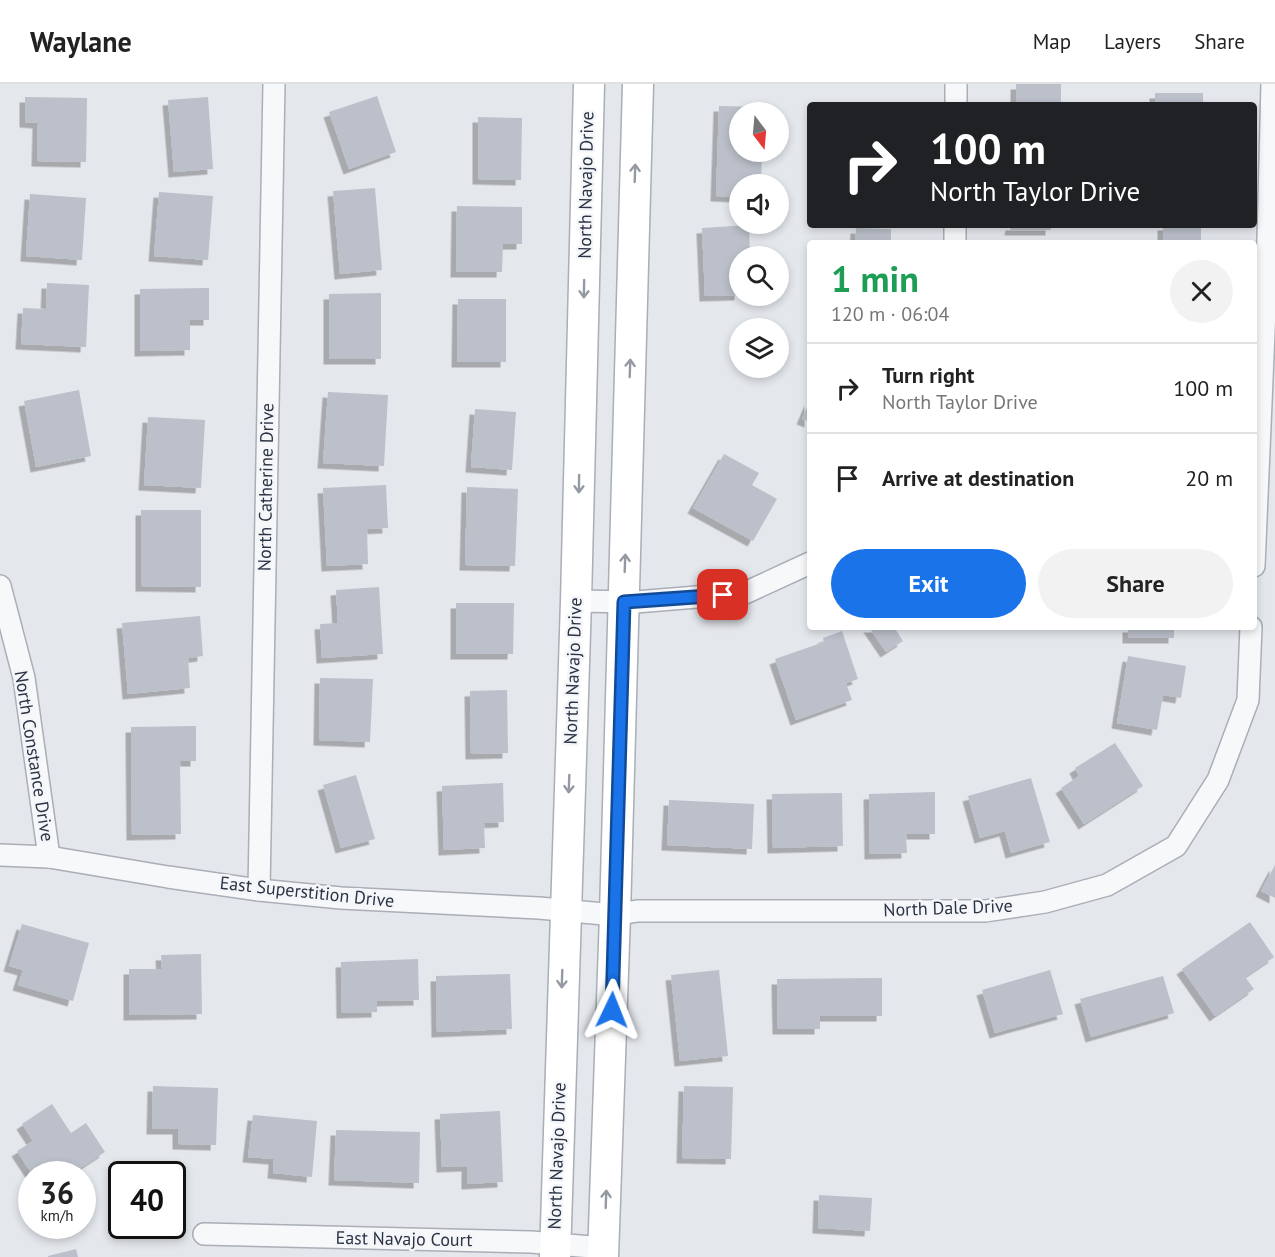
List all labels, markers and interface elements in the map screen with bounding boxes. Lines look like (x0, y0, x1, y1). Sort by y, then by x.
text: Waylane (30, 23, 132, 60)
text: Map (1033, 28, 1071, 55)
text: Layers (1104, 28, 1161, 55)
text: Share (1194, 28, 1245, 55)
north arrow (729, 102, 789, 162)
map controls (729, 102, 789, 378)
street label: North Navajo Drive (573, 111, 598, 259)
text: 100 m (930, 121, 1046, 176)
icon: right (831, 126, 909, 204)
one-way arrow (630, 163, 641, 183)
button: sound (729, 174, 789, 234)
text: North Taylor Drive (930, 174, 1140, 208)
button: search (729, 246, 789, 306)
text: 1 min (831, 255, 919, 302)
button: close (1170, 260, 1233, 323)
one-way arrow (578, 279, 590, 299)
text: 120 m · 06:04 (831, 301, 949, 327)
button: layers (729, 318, 789, 378)
one-way arrow (624, 358, 636, 378)
text: Turn right (882, 361, 974, 389)
icon: right (831, 372, 864, 405)
text: 100 m (1173, 374, 1233, 402)
text: North Taylor Drive (882, 389, 1038, 415)
street label: North Catherine Drive (253, 403, 278, 571)
icon: arrive (831, 462, 864, 495)
text: Arrive at destination (882, 464, 1074, 492)
text: 20 m (1185, 464, 1233, 492)
one-way arrow (573, 474, 585, 494)
button: Exit (831, 549, 1026, 618)
button: Share (1038, 549, 1233, 618)
one-way arrow (619, 553, 630, 573)
pin (697, 569, 748, 620)
icon: arrive (706, 578, 739, 611)
street label: North Navajo Drive (558, 597, 587, 745)
street label: North Constance Drive (10, 669, 59, 843)
one-way arrow (564, 774, 575, 794)
street label: East Superstition Drive (219, 871, 395, 912)
street label: North Dale Drive (883, 894, 1013, 921)
one-way arrow (557, 969, 568, 989)
position arrow (580, 978, 644, 1042)
street label: North Navajo Drive (542, 1082, 571, 1230)
speed limit sign: 40 (108, 1161, 186, 1239)
text: 36 (40, 1173, 74, 1212)
one-way arrow (600, 1189, 611, 1209)
text: km/h (41, 1206, 73, 1225)
street label: East Navajo Court (335, 1226, 473, 1251)

